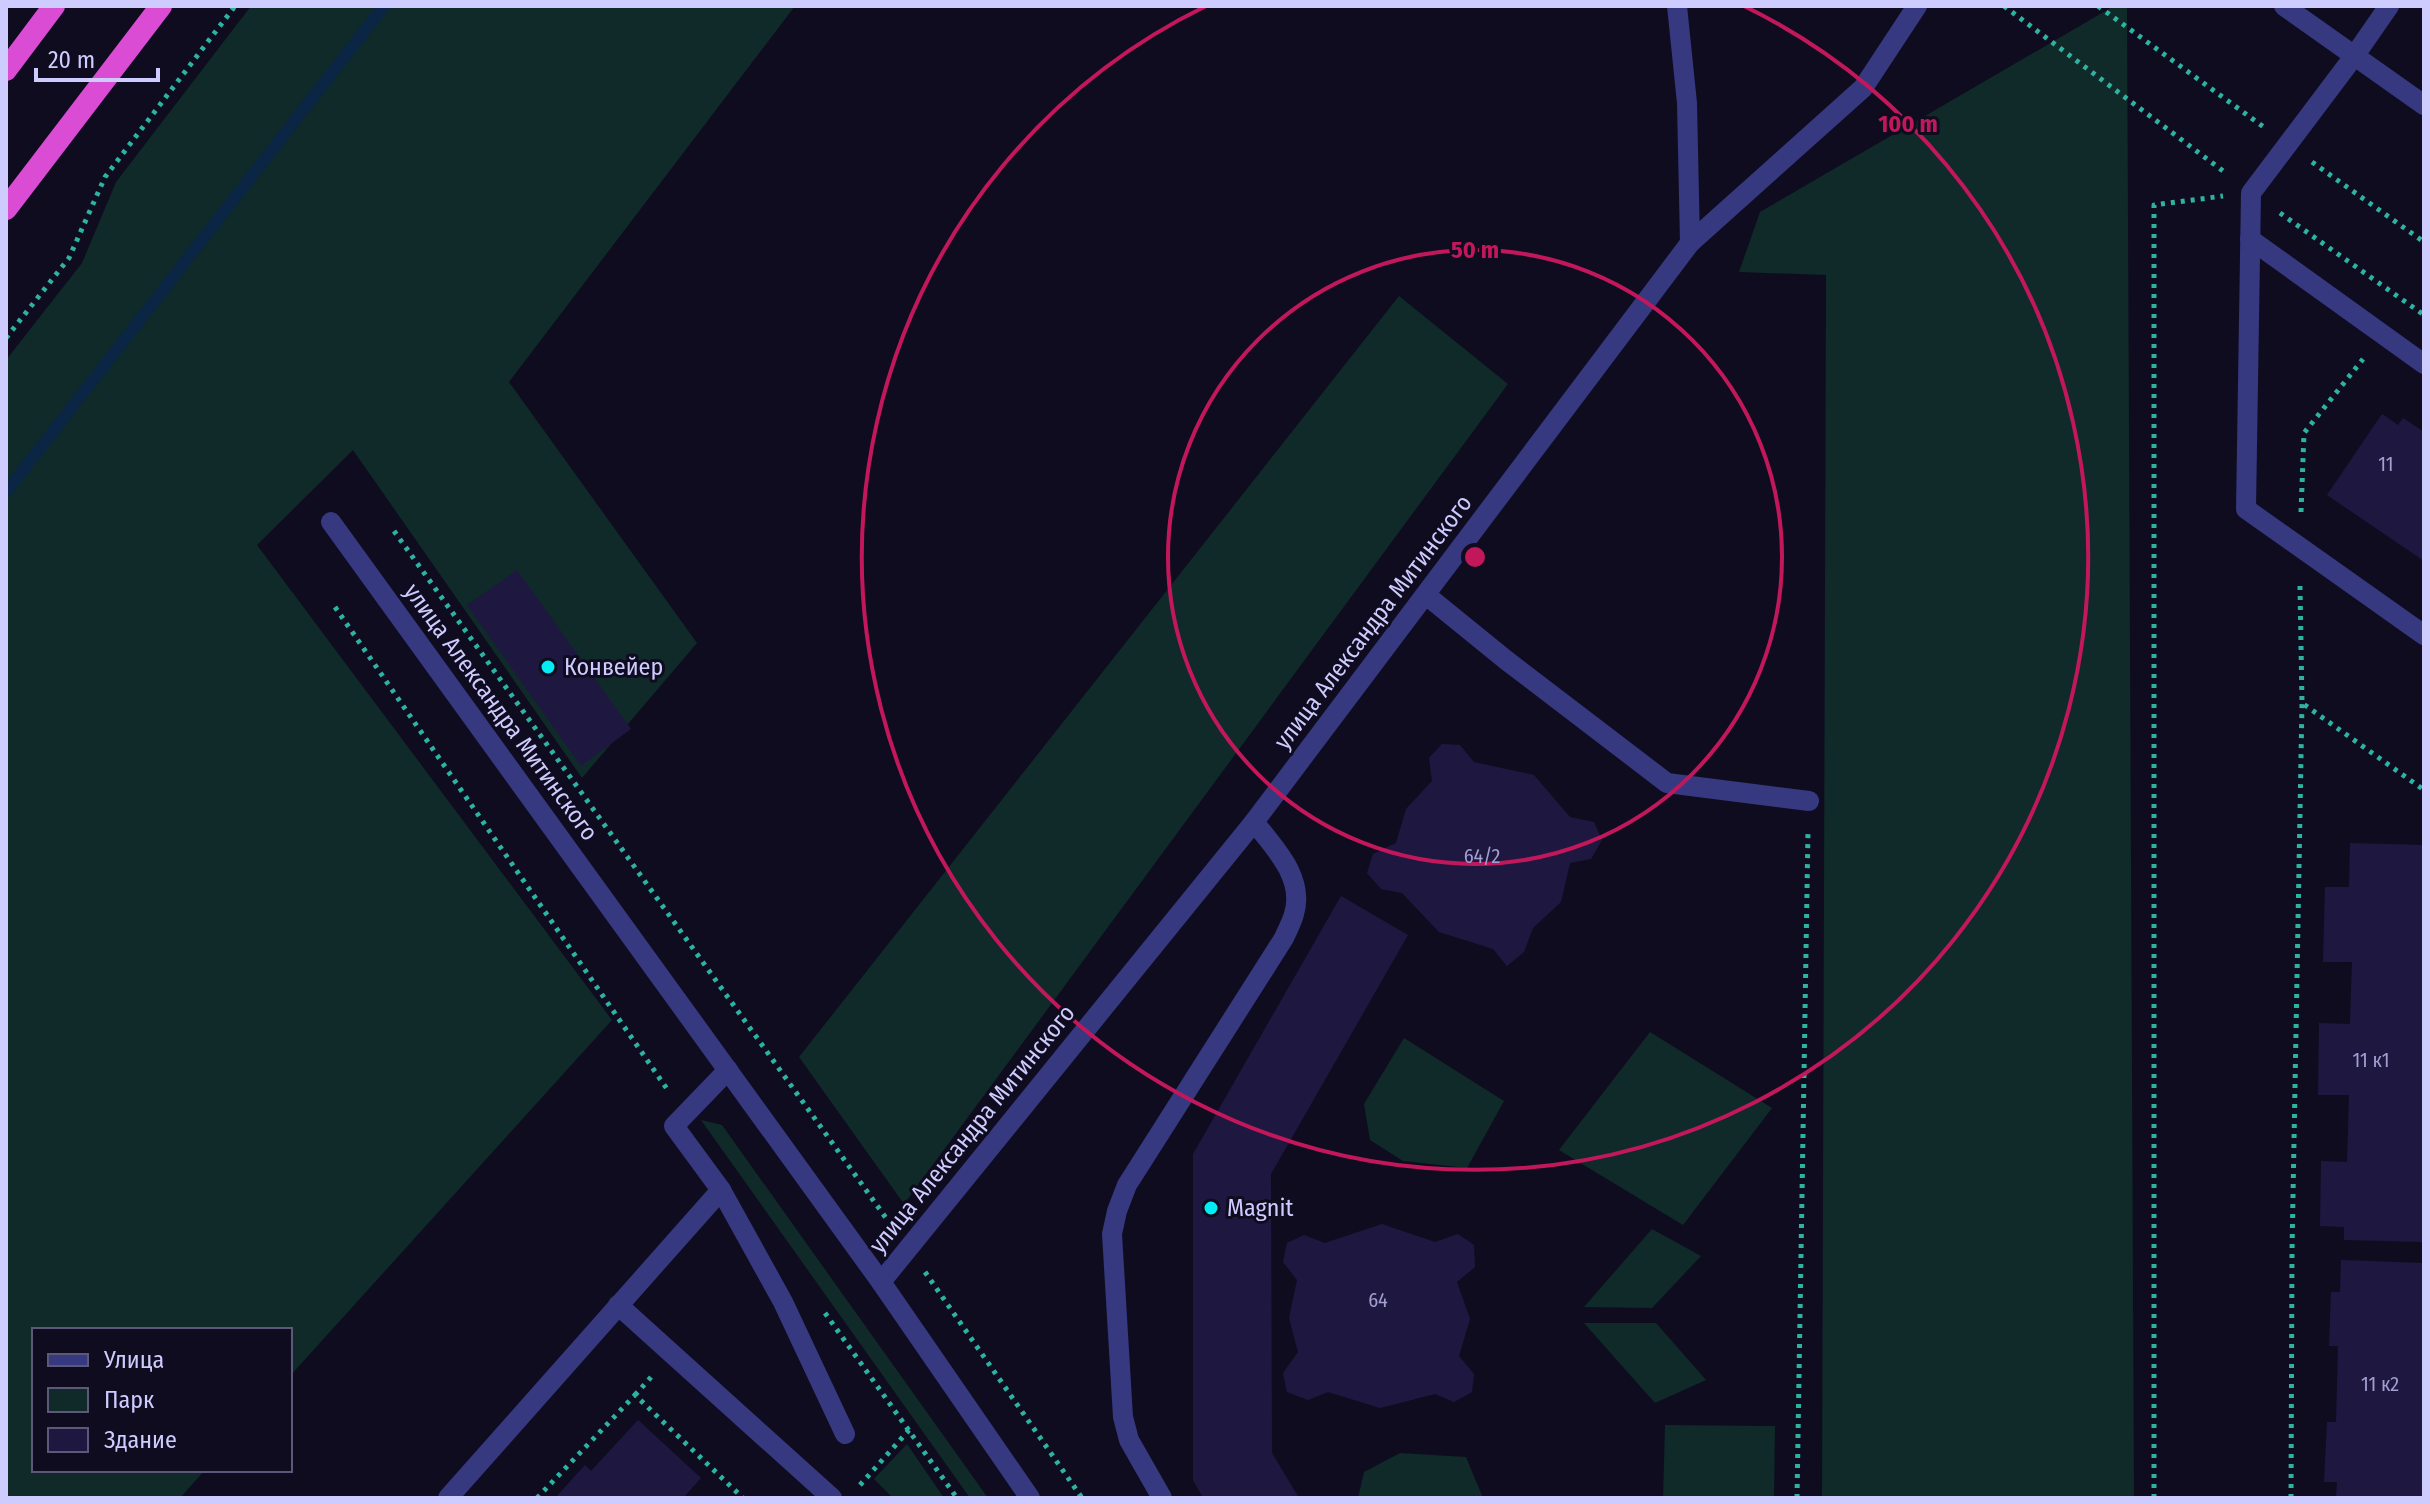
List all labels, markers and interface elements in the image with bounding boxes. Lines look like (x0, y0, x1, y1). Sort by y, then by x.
scale bar (36, 32, 158, 82)
text: 20 m (48, 46, 95, 74)
text: 100 m (1878, 110, 1938, 138)
text: 50 m (1451, 236, 1499, 264)
house number: 11 (2378, 452, 2394, 476)
street label: улица Александра Митинского (1268, 489, 1478, 755)
centre of rings (1461, 543, 1489, 571)
street label: улица Александра Митинского (398, 578, 604, 846)
place label: Конвейер (564, 653, 663, 681)
marker: Конвейер (539, 658, 557, 676)
house number: 64/2 (1464, 844, 1500, 868)
street label: улица Александра Митинского (863, 999, 1081, 1259)
house number: 11 к1 (2353, 1048, 2389, 1072)
place label: Magnit (1227, 1194, 1294, 1222)
marker: Magnit (1202, 1199, 1220, 1217)
house number: 64 (1368, 1288, 1388, 1312)
legend (32, 1328, 292, 1472)
text: Улица (103, 1346, 164, 1374)
house number: 11 к2 (2361, 1372, 2399, 1396)
text: Парк (104, 1386, 155, 1414)
text: Здание (104, 1426, 177, 1454)

